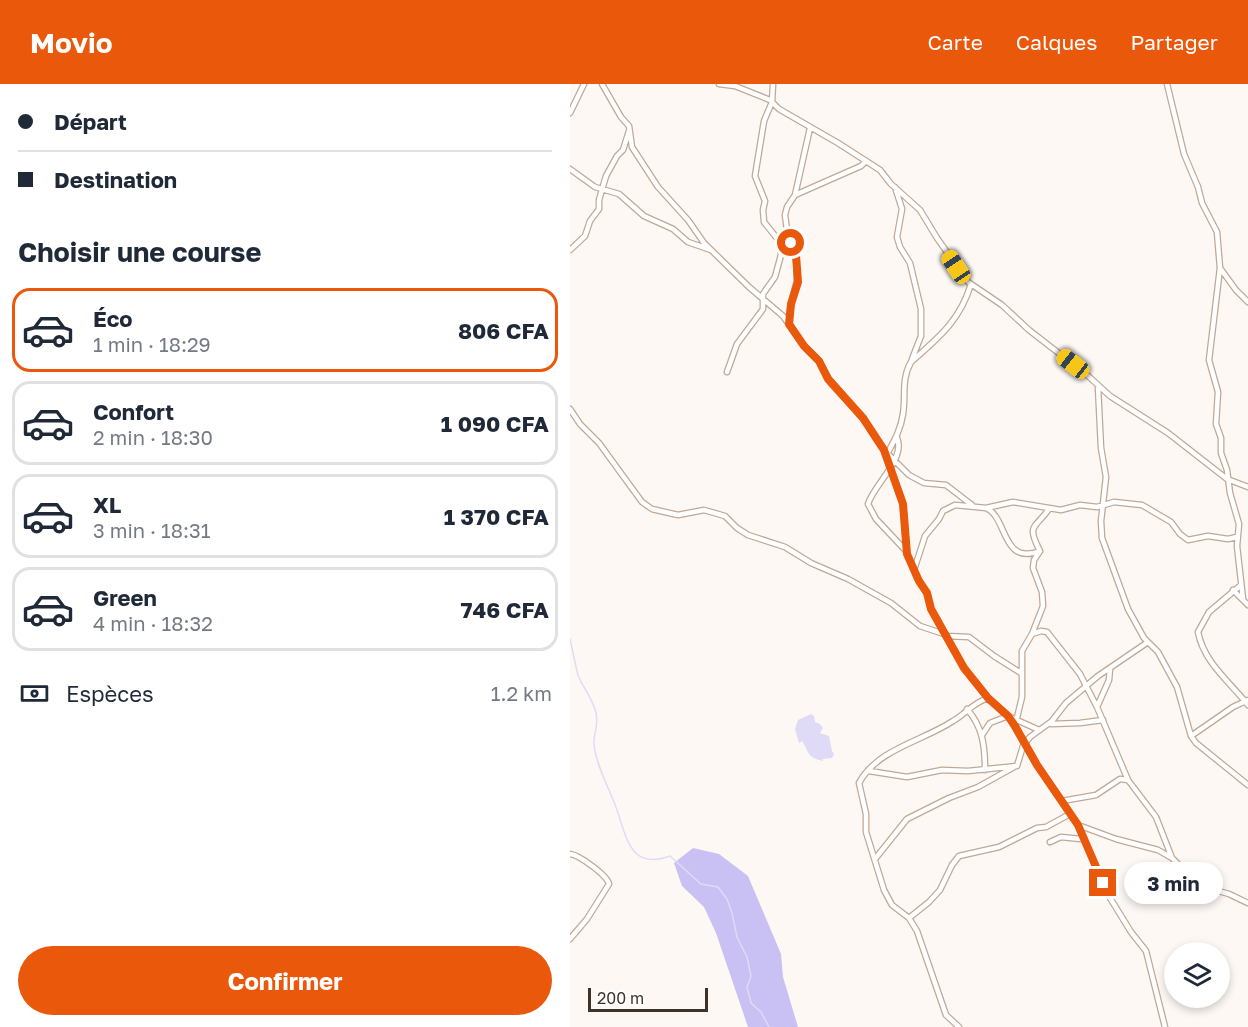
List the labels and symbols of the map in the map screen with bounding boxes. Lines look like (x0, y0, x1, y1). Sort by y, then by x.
route start (777, 229, 804, 256)
car (938, 247, 974, 287)
car (1053, 346, 1093, 382)
callout: 3 min (1124, 862, 1223, 904)
route end (1089, 869, 1116, 896)
scale bar (588, 985, 708, 1012)

